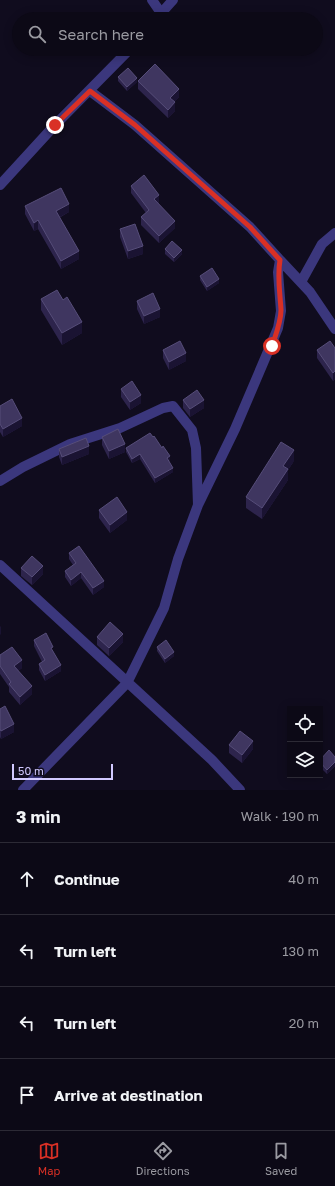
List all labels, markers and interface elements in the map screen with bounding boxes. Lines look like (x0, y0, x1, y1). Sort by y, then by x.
search box (12, 12, 323, 56)
icon: search (26, 23, 48, 45)
text: Search here (58, 25, 144, 43)
route end (46, 116, 64, 134)
route start (263, 337, 281, 355)
map controls (287, 706, 323, 778)
button: locate (287, 706, 323, 742)
button: layers (287, 742, 323, 778)
scale bar (12, 762, 113, 781)
text: 50 m (18, 764, 44, 777)
text: 3 min (16, 806, 60, 827)
text: Walk · 190 m (241, 808, 319, 824)
icon: ahead (16, 868, 38, 890)
text: Continue (54, 870, 120, 888)
text: 40 m (288, 871, 319, 887)
icon: left (16, 940, 38, 962)
text: Turn left (54, 942, 116, 960)
text: 130 m (282, 943, 319, 959)
icon: left (16, 1012, 38, 1034)
text: Turn left (54, 1014, 116, 1032)
text: 20 m (289, 1015, 319, 1031)
icon: arrive (16, 1084, 38, 1106)
text: Arrive at destination (54, 1086, 203, 1104)
tab: Map (38, 1140, 60, 1177)
tab: Directions (136, 1140, 190, 1177)
tab: Saved (265, 1140, 297, 1177)

